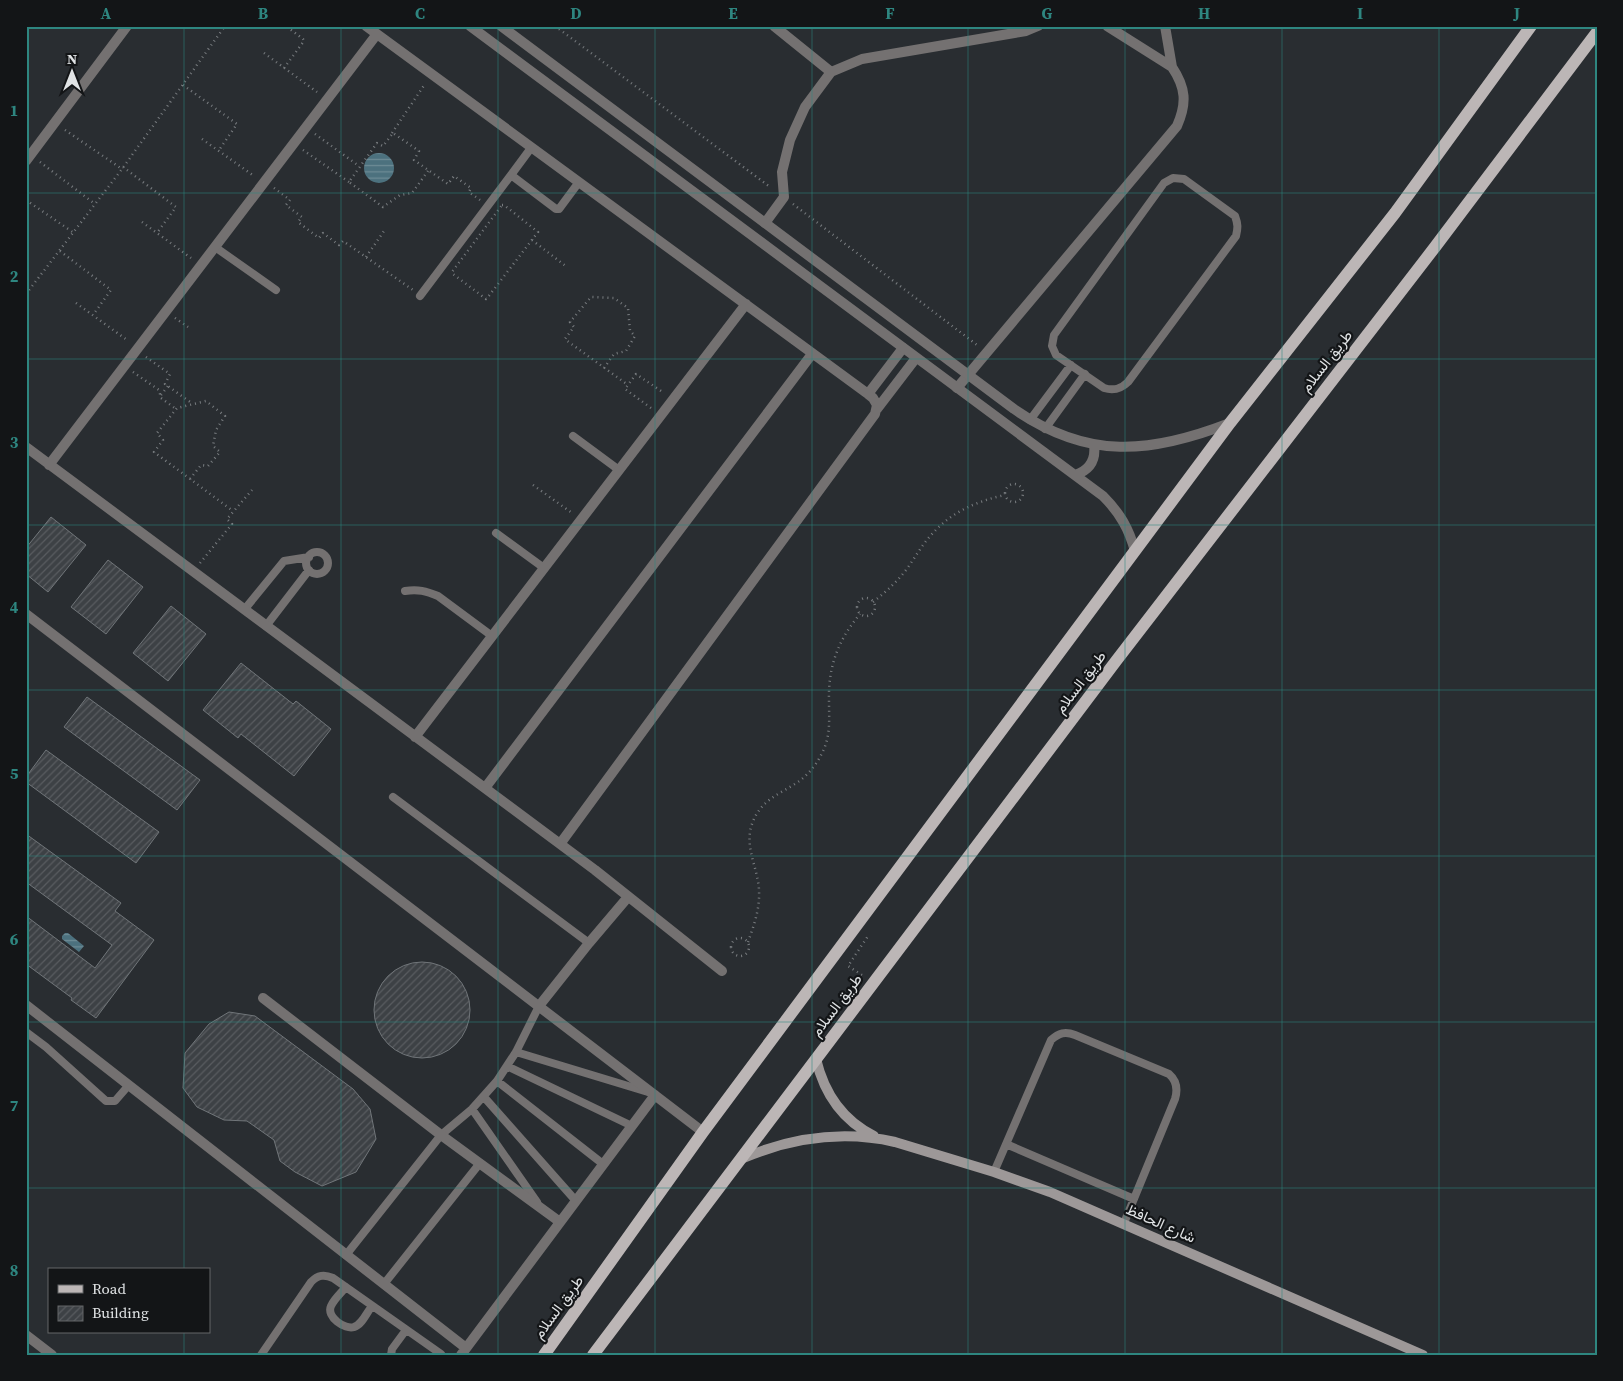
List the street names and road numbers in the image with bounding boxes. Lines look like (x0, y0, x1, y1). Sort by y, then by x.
street label: طريق السلام (1295, 325, 1357, 397)
street label: طريق السلام (1049, 646, 1111, 718)
street label: طريق السلام (805, 969, 867, 1041)
street label: شارع الحافظ (1123, 1198, 1199, 1249)
street label: طريق السلام (528, 1271, 588, 1343)

